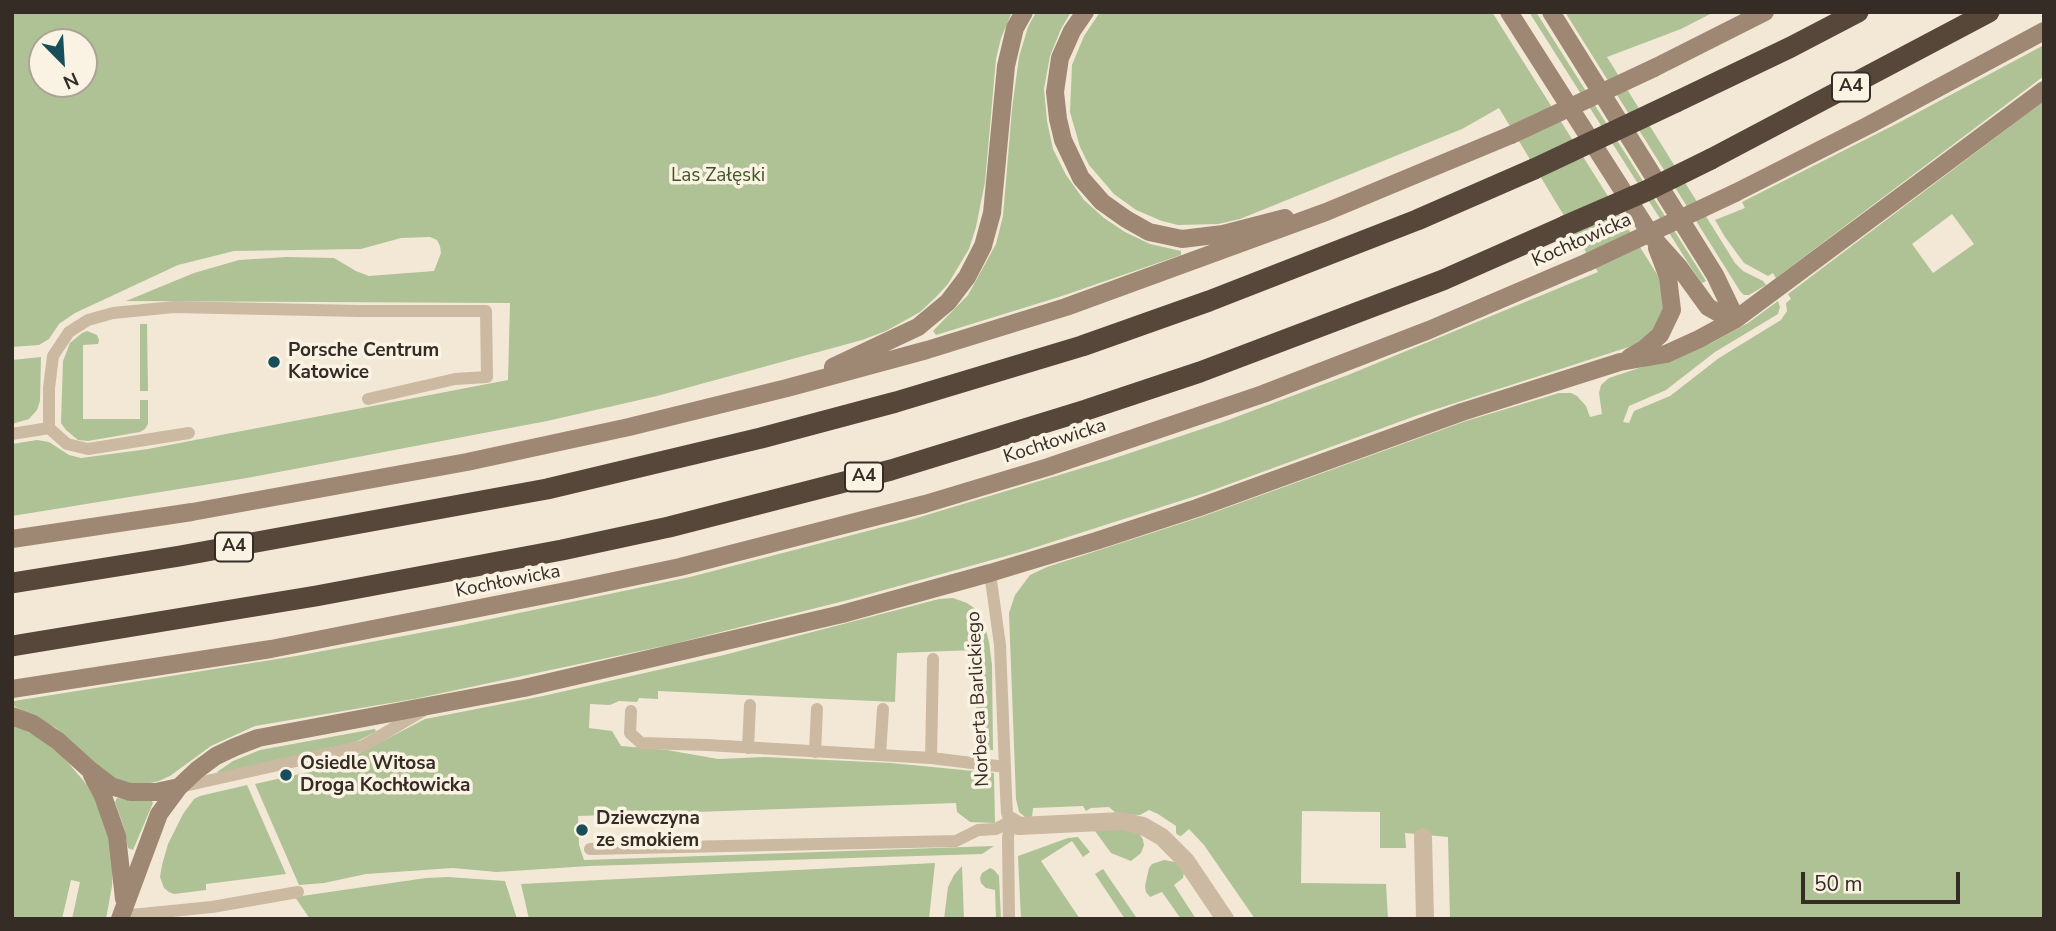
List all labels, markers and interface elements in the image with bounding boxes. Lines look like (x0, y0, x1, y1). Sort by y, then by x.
north arrow (28, 28, 98, 98)
text: N (59, 66, 83, 95)
road number: A4 (1832, 72, 1870, 102)
park label: Las Załęski (671, 165, 765, 187)
street label: Kochłowicka (1529, 209, 1635, 273)
place label: Porsche Centrum Katowice (288, 340, 439, 384)
marker: Porsche Centrum Katowice (266, 354, 282, 370)
street label: Kochłowicka (1001, 415, 1109, 469)
road number: A4 (845, 462, 883, 491)
road number: A4 (215, 532, 253, 562)
street label: Kochłowicka (454, 561, 562, 603)
street label: Norberta Barlickiego (963, 611, 995, 787)
place label: Osiedle Witosa Droga Kochłowicka (300, 753, 470, 797)
marker: Osiedle Witosa Droga Kochłowicka (278, 767, 294, 783)
place label: Dziewczyna ze smokiem (596, 808, 700, 852)
marker: Dziewczyna ze smokiem (574, 822, 590, 838)
scale bar (1804, 858, 1963, 902)
text: 50 m (1814, 870, 1863, 898)

